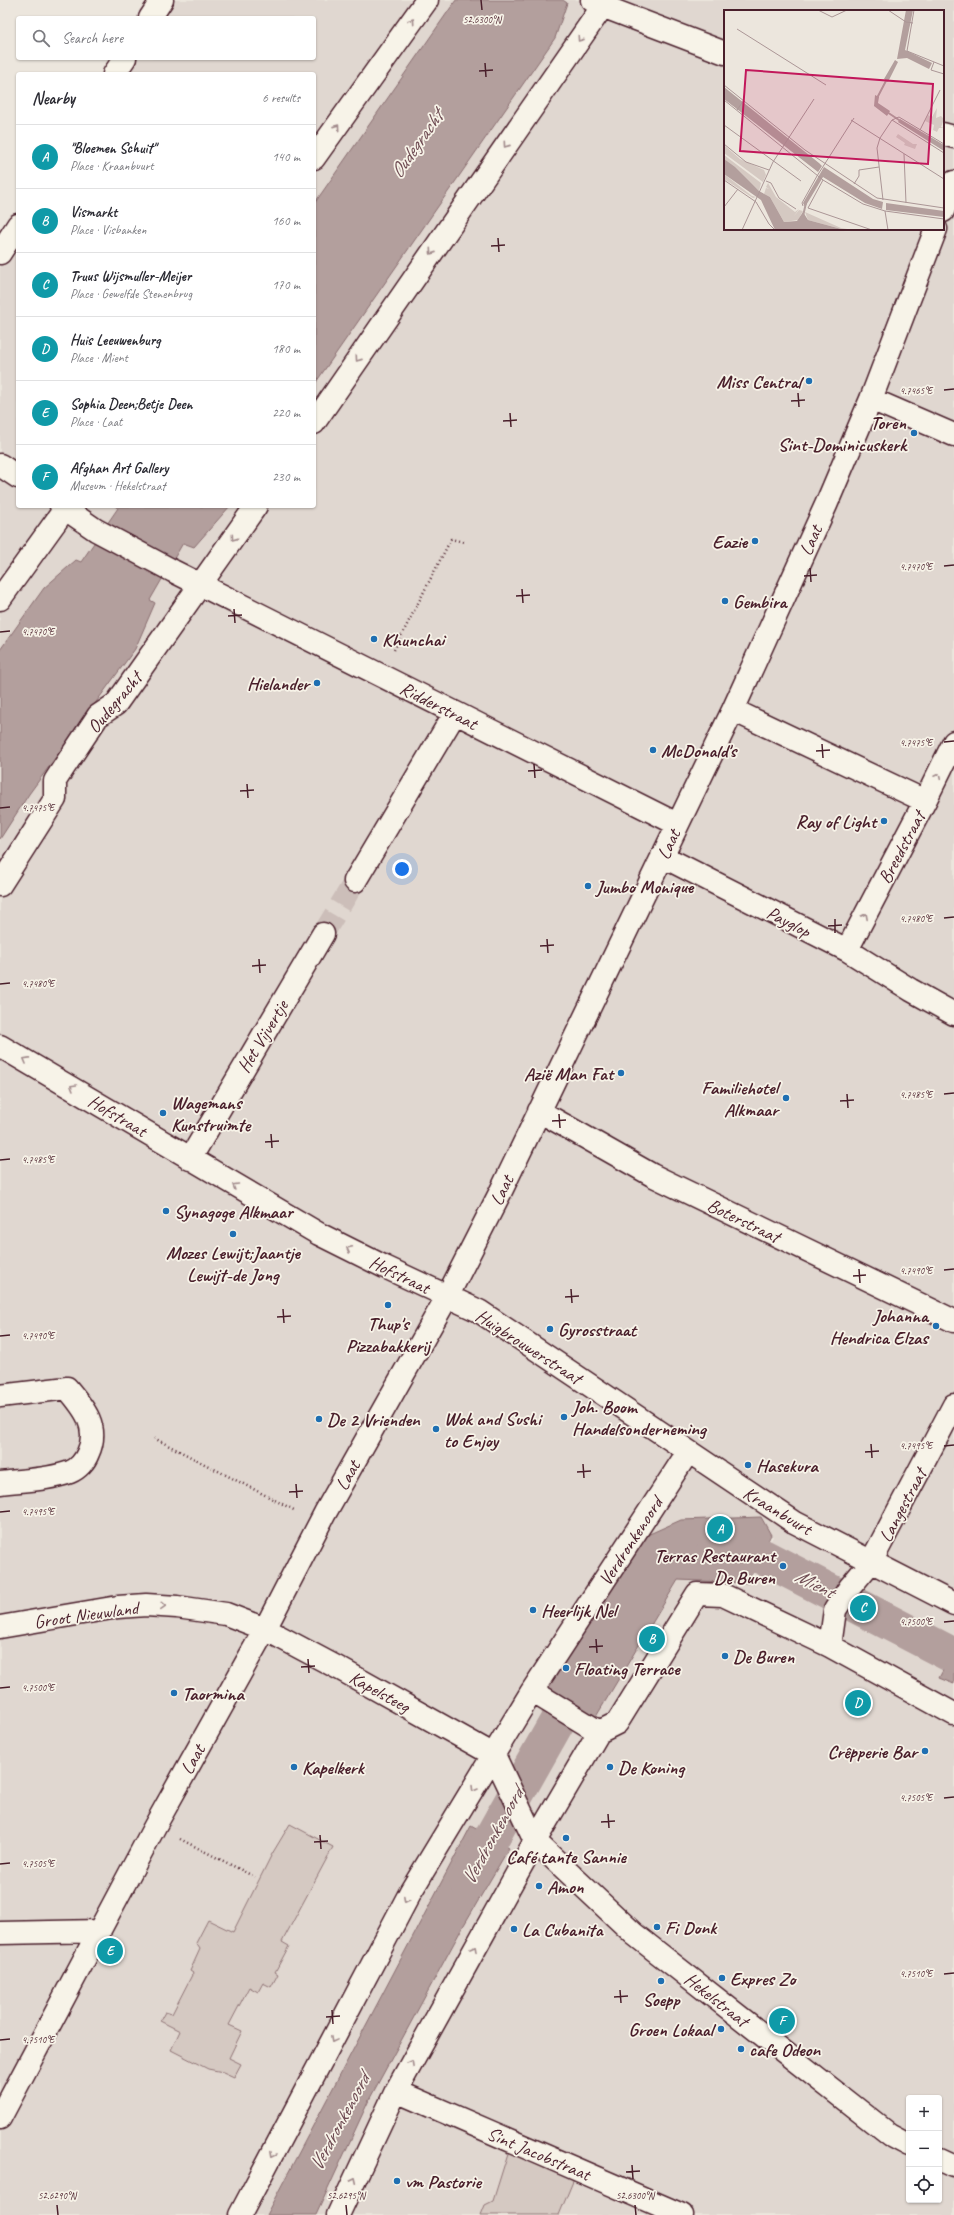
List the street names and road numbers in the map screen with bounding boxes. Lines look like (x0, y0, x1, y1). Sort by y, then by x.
street label: Laat (794, 520, 829, 559)
street label: Oudegracht (82, 665, 149, 738)
street label: Ridderstraat (396, 676, 483, 736)
street label: Breedstraat (873, 805, 932, 888)
street label: Laat (652, 824, 687, 863)
street label: Payglop (762, 901, 815, 943)
street label: Het Vijvertje (232, 994, 295, 1077)
street label: Hofstraat (84, 1089, 153, 1144)
street label: Laat (484, 1170, 520, 1209)
street label: Boterstraat (703, 1193, 786, 1250)
street label: Hofstraat (365, 1250, 435, 1301)
street label: Huigbrouwerstraat (471, 1304, 588, 1392)
street label: Laat (330, 1455, 367, 1495)
street label: Langestraat (874, 1462, 933, 1546)
street label: Kraanbuurt (739, 1481, 818, 1542)
street label: Verdronkenoord (593, 1490, 670, 1590)
street label: Groot Nieuwland (33, 1595, 142, 1634)
street label: Kapelsteeg (345, 1666, 415, 1719)
street label: Laat (175, 1739, 212, 1779)
street label: Hekelstraat (679, 1967, 756, 2034)
street label: Sint Jacobstraat (483, 2121, 595, 2187)

